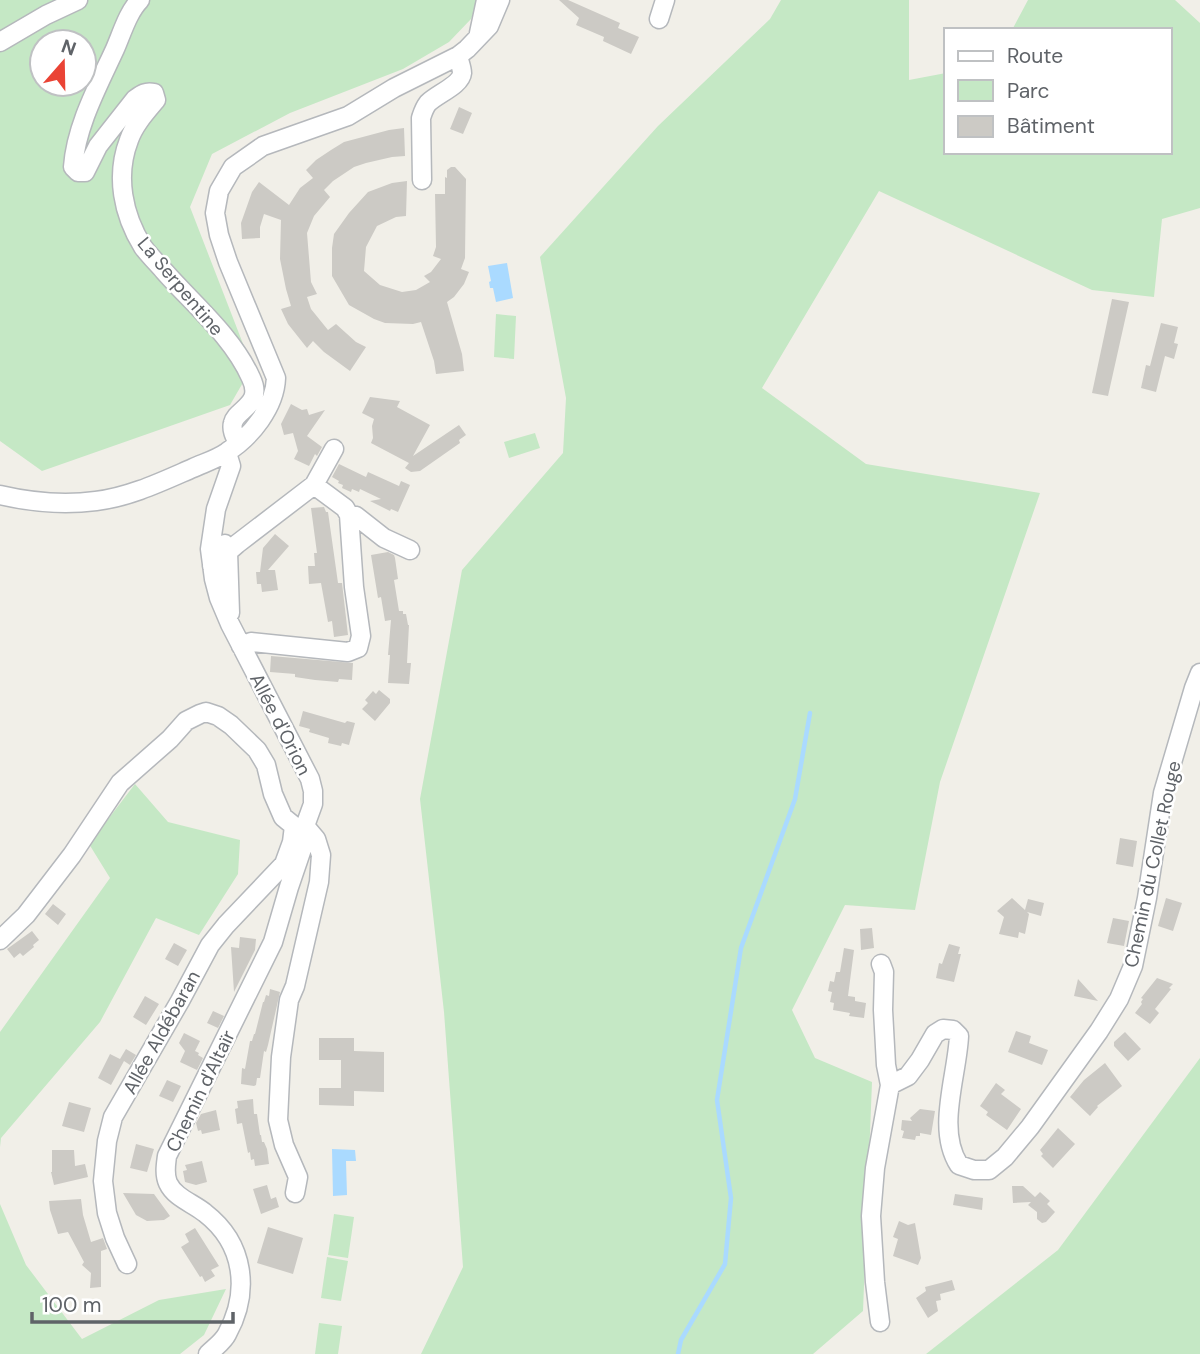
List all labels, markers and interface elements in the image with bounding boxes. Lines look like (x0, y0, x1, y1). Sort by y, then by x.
north arrow (28, 28, 98, 98)
legend (944, 28, 1172, 154)
text: N (58, 33, 79, 62)
text: Route (1007, 42, 1063, 70)
text: Parc (1007, 77, 1050, 105)
text: Bâtiment (1007, 112, 1095, 140)
street label: La Serpentine (132, 232, 229, 341)
street label: Allée d'Orion (244, 669, 317, 779)
street label: Chemin du Collet Rouge (1118, 758, 1187, 970)
street label: Allée Aldébaran (117, 966, 206, 1099)
street label: Chemin d'Altaïr (160, 1026, 241, 1156)
scale bar (32, 1280, 233, 1324)
text: 100 m (42, 1291, 102, 1319)

